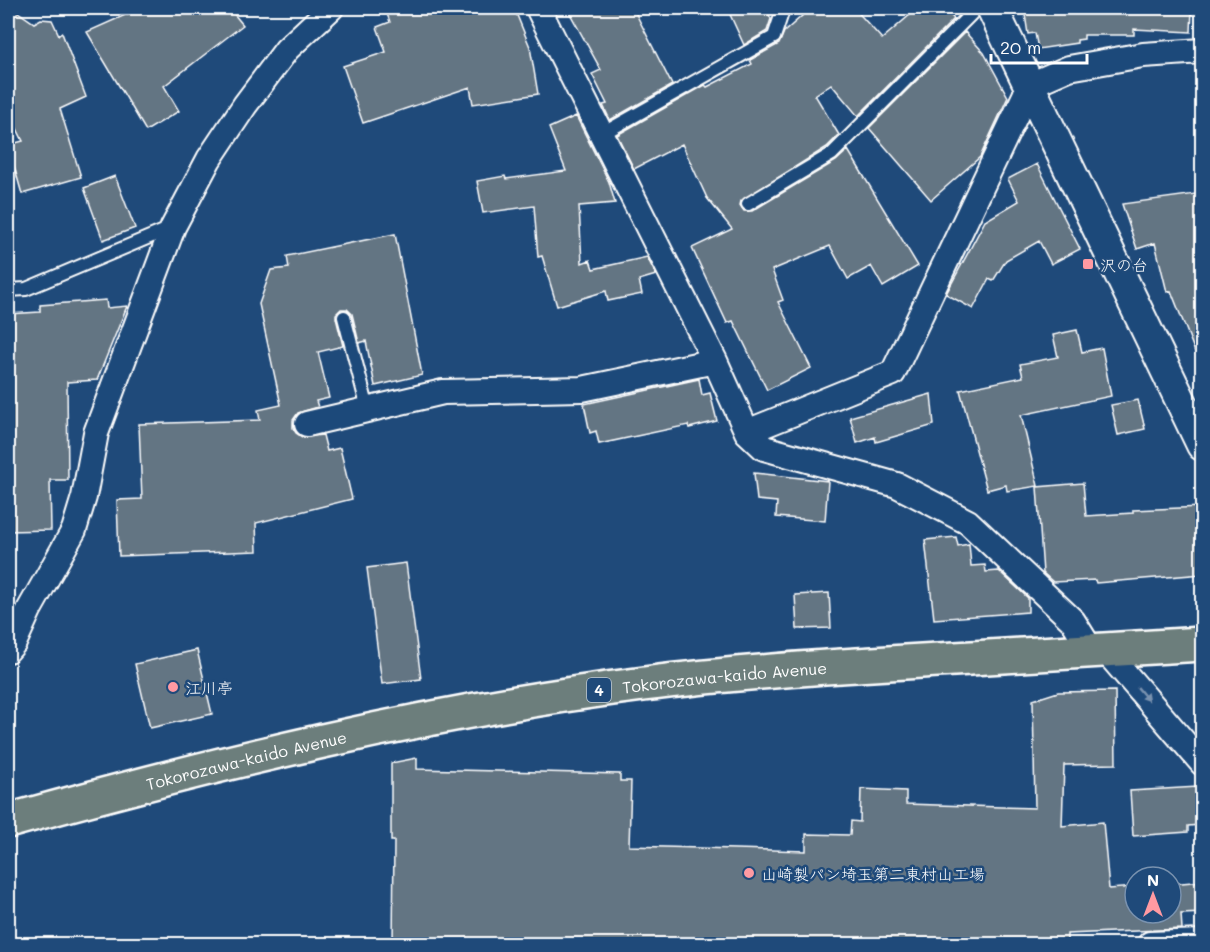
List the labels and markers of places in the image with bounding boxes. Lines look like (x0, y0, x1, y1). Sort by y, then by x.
place label: 沢の台 (1100, 254, 1148, 275)
marker: 沢の台 (1081, 257, 1095, 271)
place label: 江川亭 (185, 677, 233, 698)
marker: 江川亭 (166, 680, 180, 694)
place label: 山崎製パン埼玉第二東村山工場 (761, 863, 985, 884)
marker: 山崎製パン埼玉第二東村山工場 (742, 866, 756, 880)

